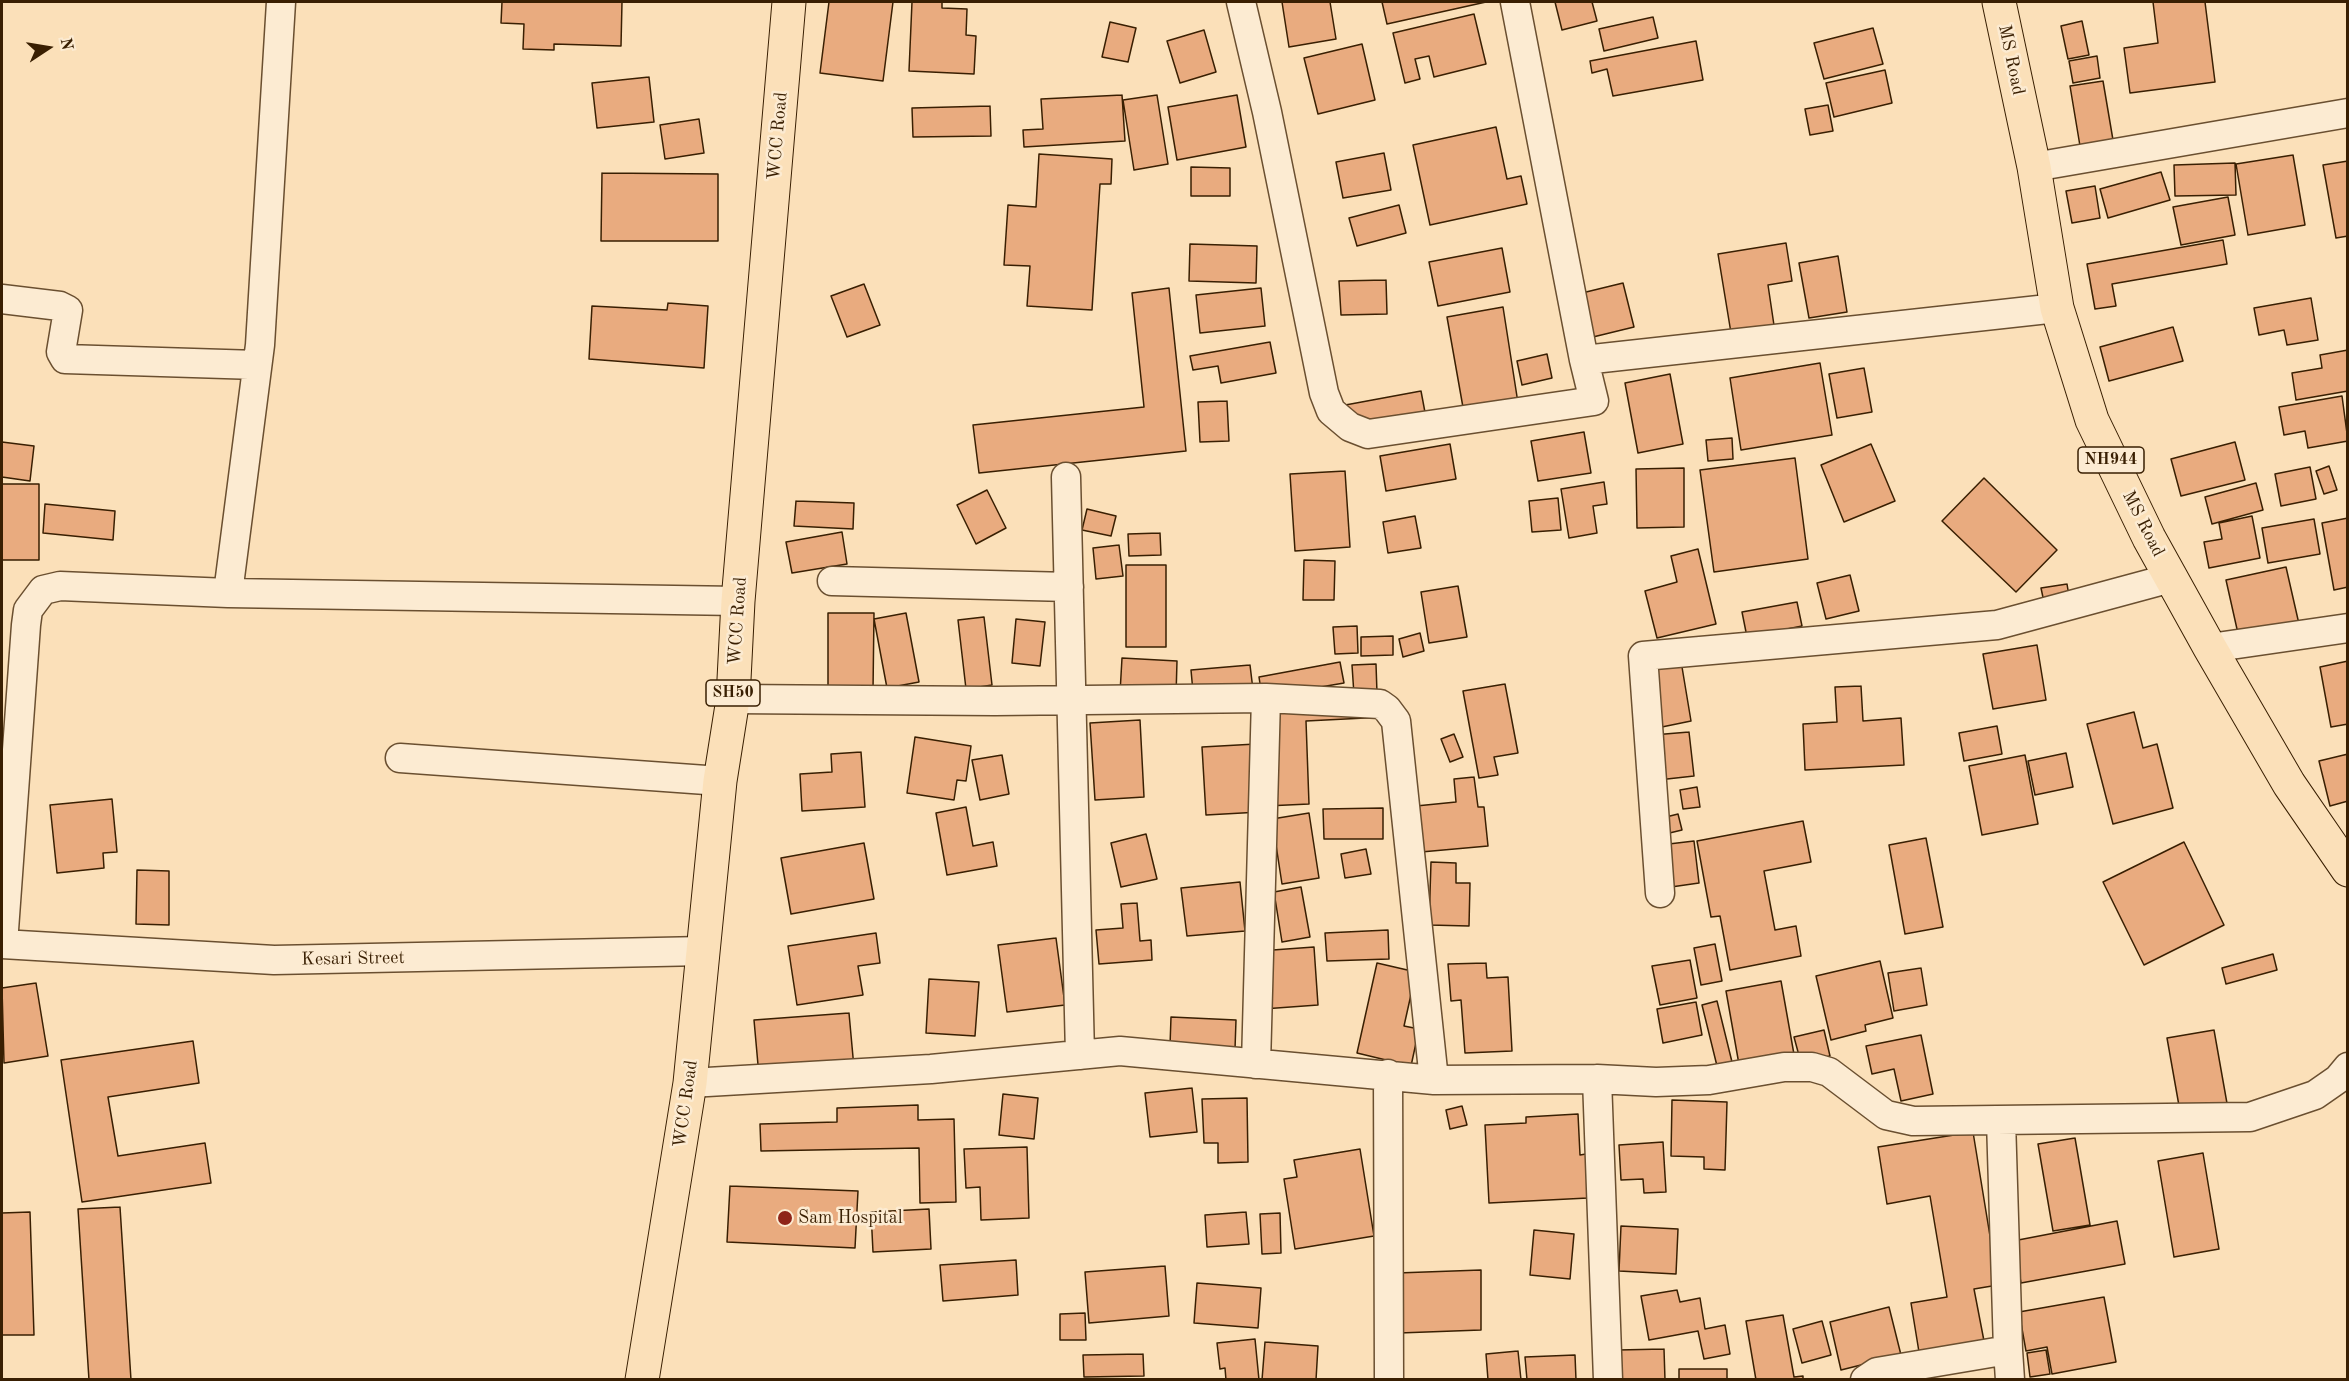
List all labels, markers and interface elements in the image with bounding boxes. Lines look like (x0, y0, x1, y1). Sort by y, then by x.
north arrow (18, 18, 78, 78)
street label: MS Road (1993, 23, 2029, 97)
text: N (57, 37, 75, 52)
street label: WCC Road (763, 91, 793, 181)
road number: NH944 (2078, 447, 2144, 473)
street label: MS Road (2117, 487, 2169, 561)
street label: WCC Road (724, 576, 752, 666)
road number: SH50 (706, 680, 760, 706)
street label: Kesari Street (301, 947, 405, 971)
street label: WCC Road (669, 1059, 703, 1149)
place label: Sam Hospital (798, 1207, 903, 1229)
marker: Sam Hospital (776, 1209, 794, 1227)

